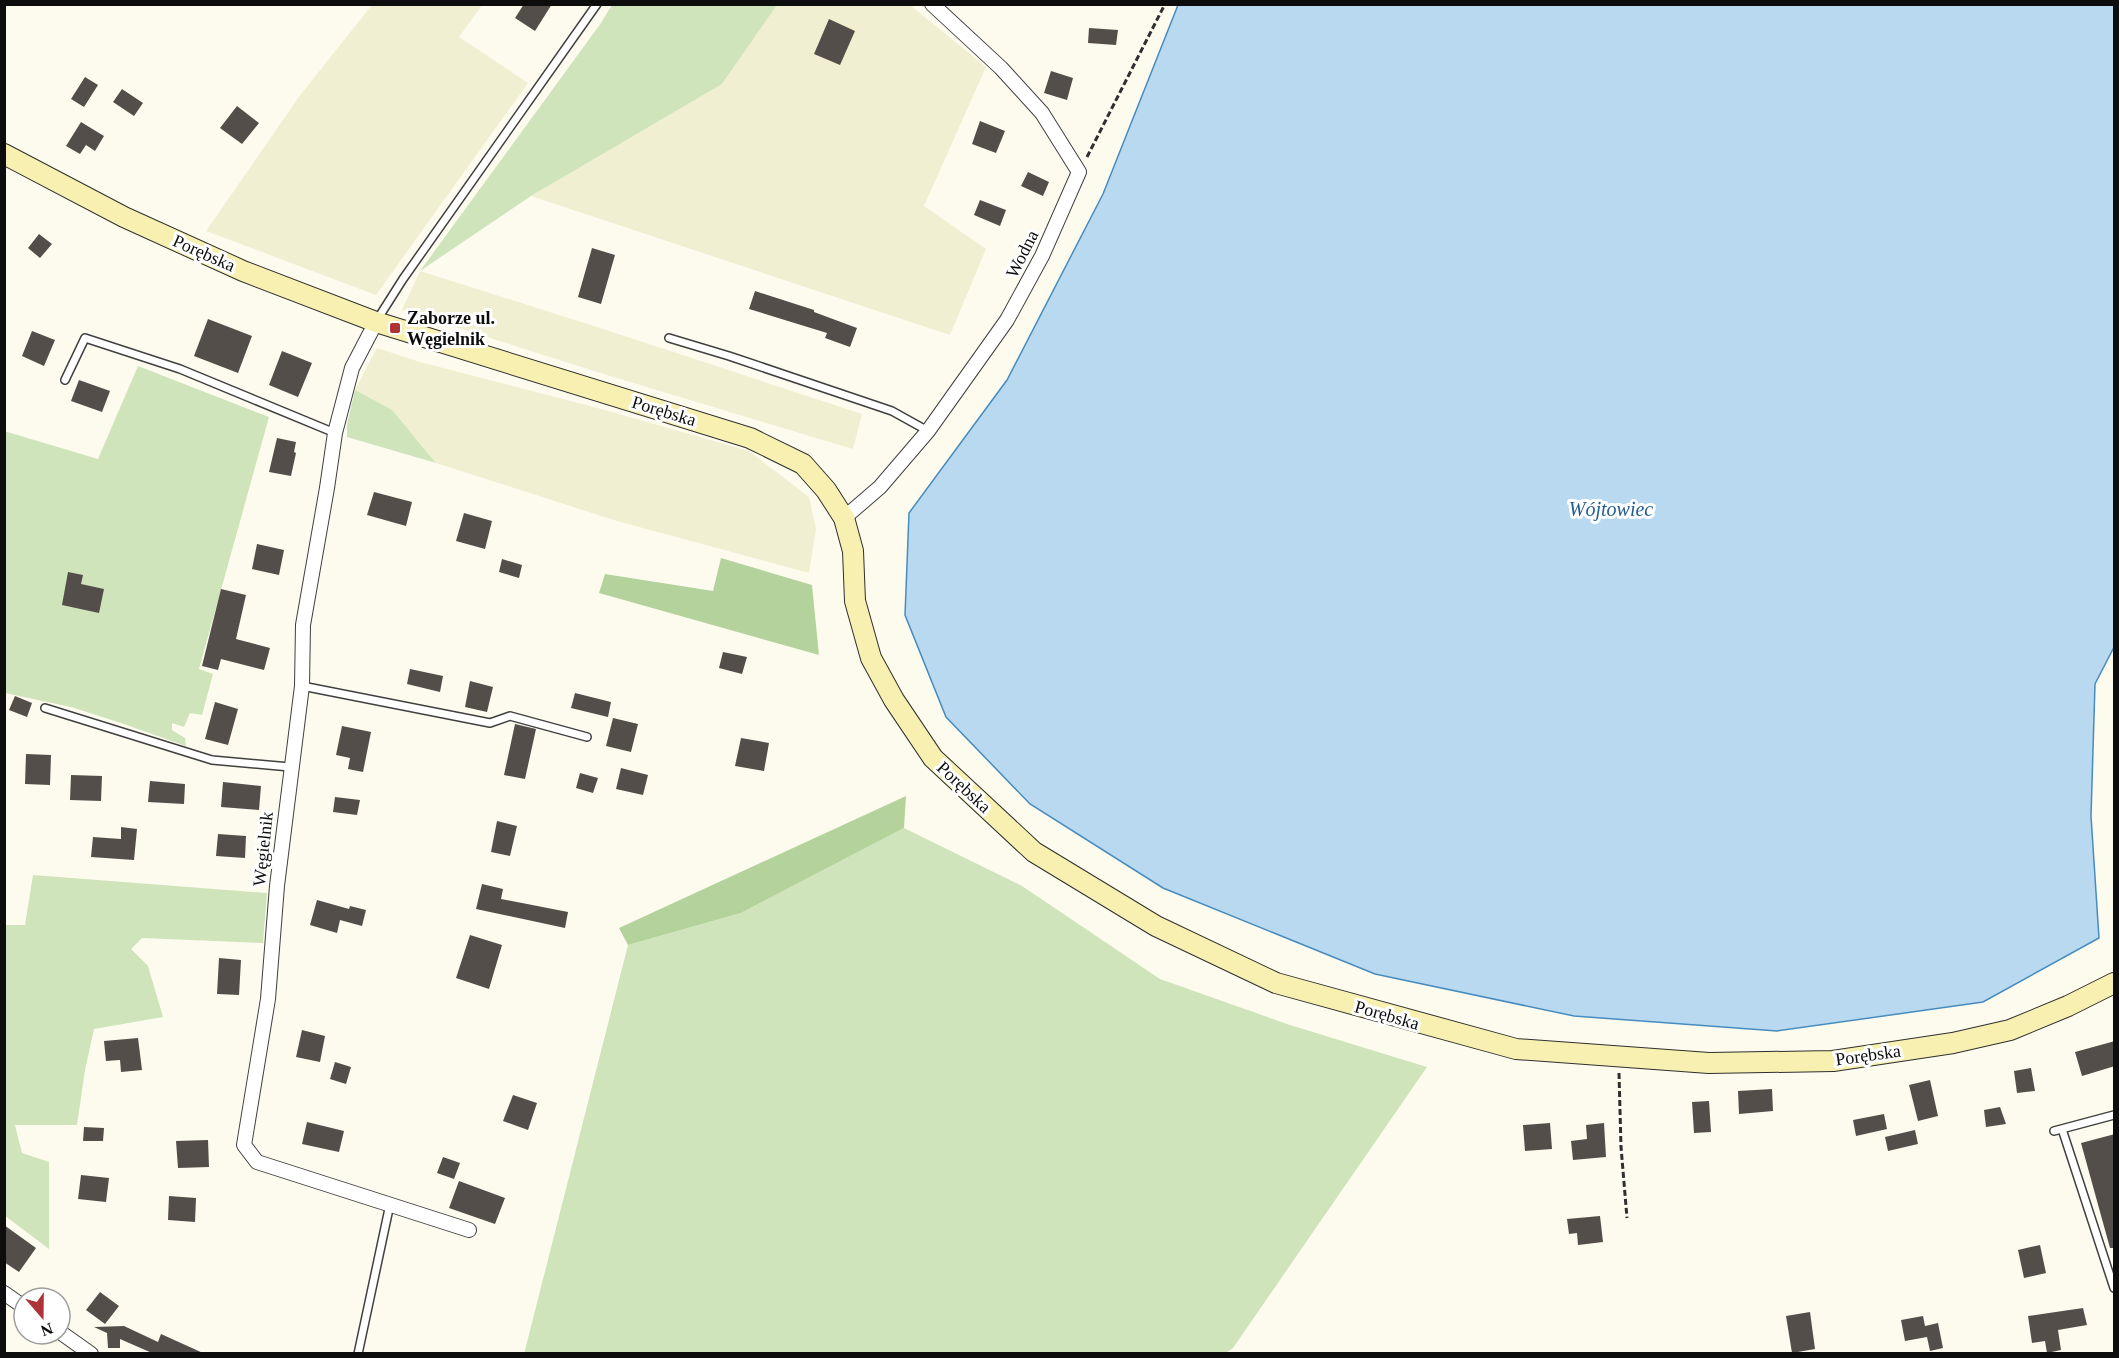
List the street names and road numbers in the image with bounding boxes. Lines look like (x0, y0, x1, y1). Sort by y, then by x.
street label: Wodna (1002, 227, 1042, 281)
street label: Porębska (170, 230, 238, 276)
street label: Porębska (630, 392, 698, 430)
street label: Porębska (933, 757, 995, 817)
street label: Węgielnik (249, 811, 277, 887)
street label: Porębska (1353, 996, 1421, 1034)
street label: Porębska (1834, 1041, 1902, 1069)

